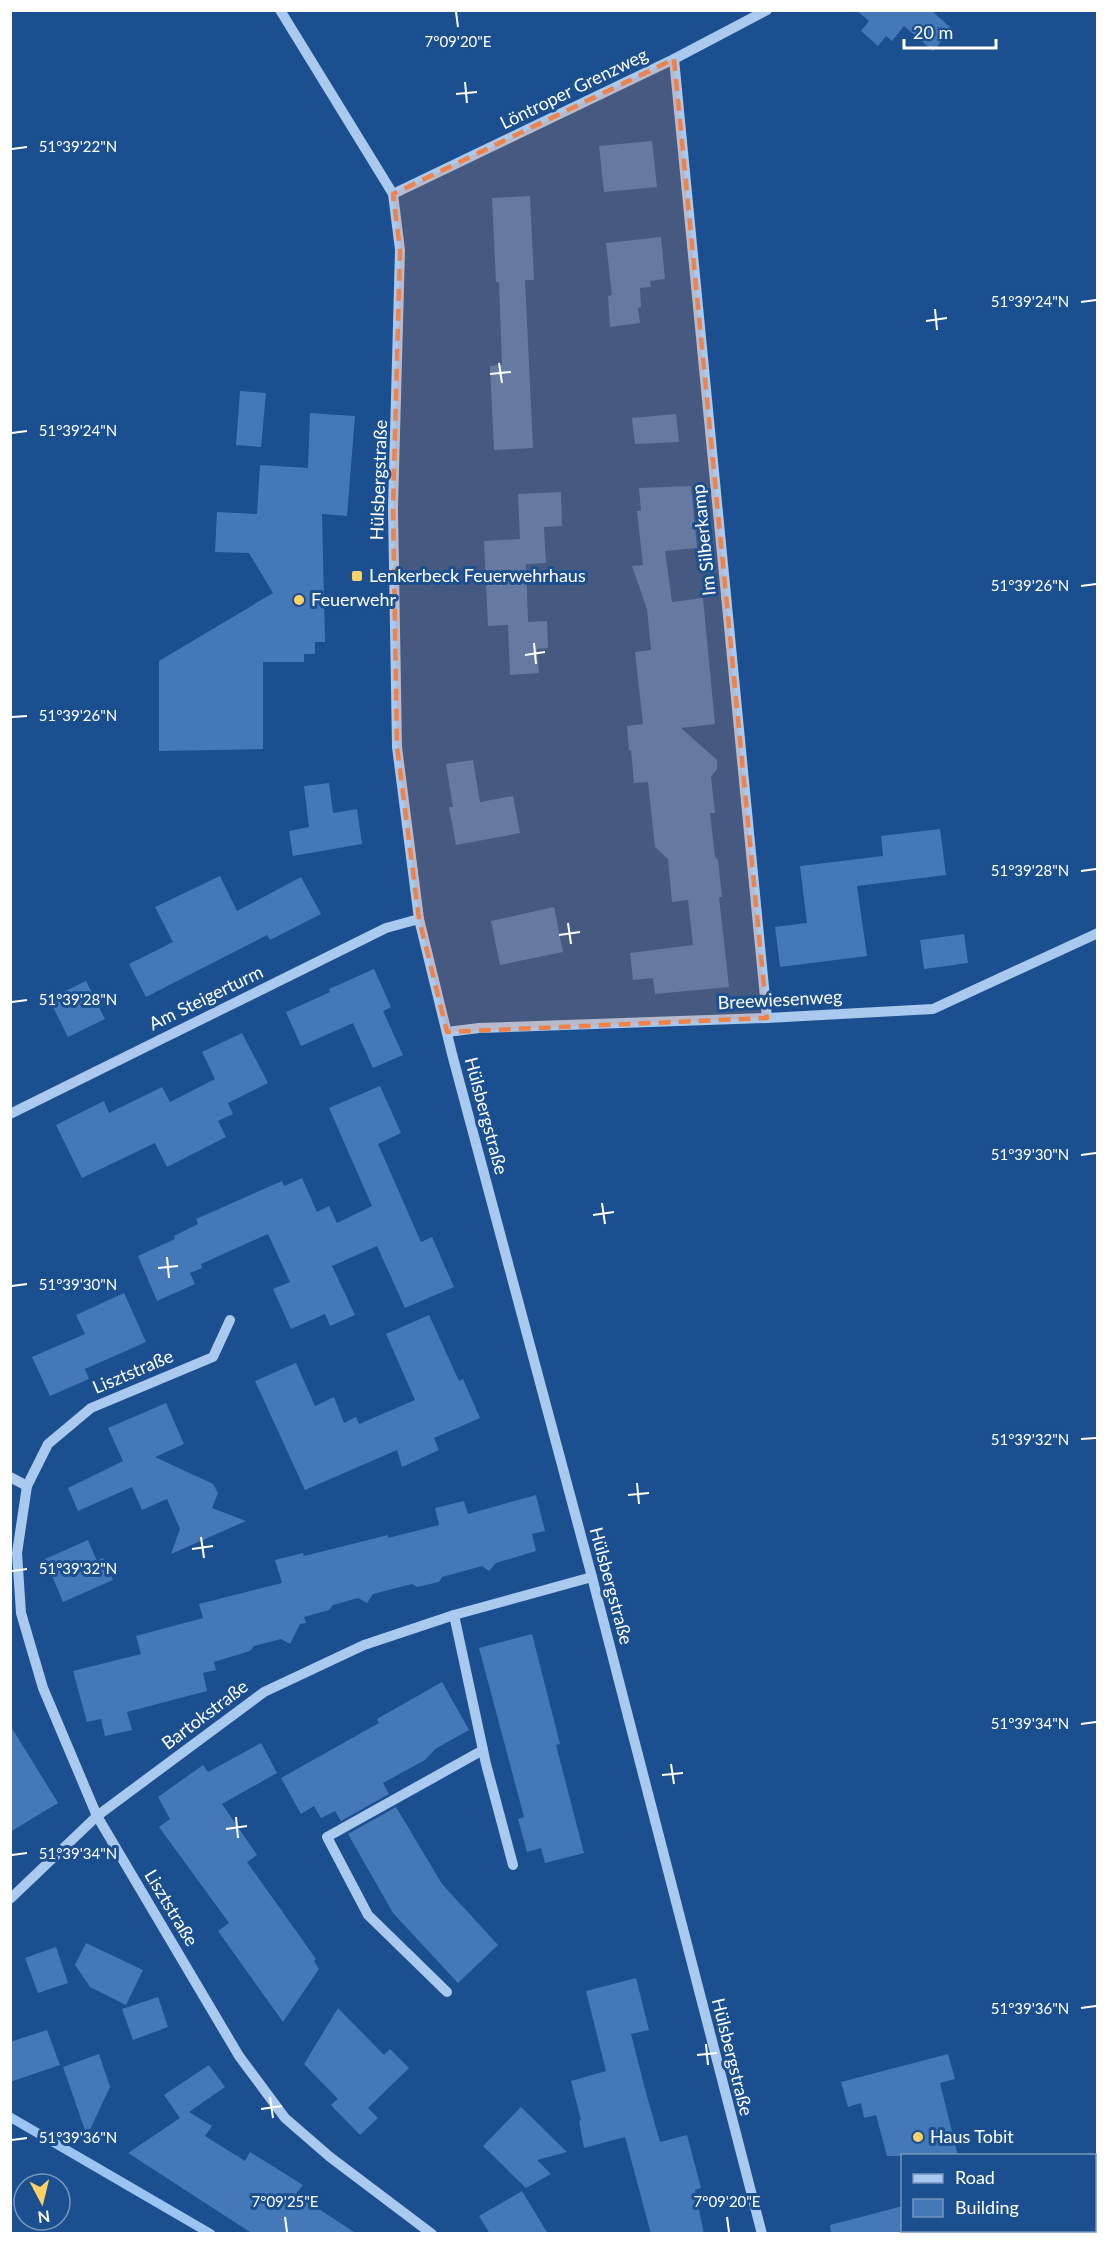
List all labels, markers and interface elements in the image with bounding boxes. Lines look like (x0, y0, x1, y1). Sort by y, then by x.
scale bar (904, 12, 996, 50)
text: 20 m (913, 21, 953, 43)
text: 7°09'20"E (425, 32, 492, 50)
street label: Löntroper Grenzweg (496, 43, 651, 133)
text: 51°39'22"N (39, 137, 117, 155)
text: 51°39'24"N (991, 292, 1069, 310)
street label: Hülsbergstraße (365, 419, 391, 541)
text: 51°39'24"N (39, 421, 117, 439)
street label: Im Silberkamp (686, 483, 720, 597)
place label: Lenkerbeck Feuerwehrhaus (369, 564, 586, 586)
marker: Lenkerbeck Feuerwehrhaus (350, 569, 364, 583)
text: 51°39'26"N (991, 576, 1069, 594)
place label: Feuerwehr (311, 588, 397, 610)
marker: Feuerwehr (292, 593, 306, 607)
text: 51°39'26"N (39, 706, 117, 724)
text: 51°39'28"N (991, 861, 1069, 879)
street label: Am Steigerturm (145, 960, 266, 1034)
street label: Breewiesenweg (717, 985, 843, 1013)
text: 51°39'28"N (39, 990, 117, 1008)
street label: Hülsbergstraße (461, 1055, 513, 1177)
text: 51°39'30"N (991, 1145, 1069, 1163)
text: 51°39'30"N (39, 1275, 117, 1293)
street label: Lisztstraße (89, 1344, 176, 1398)
text: 51°39'32"N (991, 1430, 1069, 1448)
street label: Hülsbergstraße (586, 1525, 638, 1647)
text: 51°39'32"N (39, 1559, 117, 1577)
street label: Bartokstraße (157, 1675, 252, 1754)
text: 51°39'34"N (991, 1714, 1069, 1732)
text: 51°39'34"N (39, 1844, 117, 1862)
street label: Lisztstraße (140, 1865, 203, 1950)
street label: Hülsbergstraße (708, 1996, 758, 2118)
text: 51°39'36"N (991, 1999, 1069, 2017)
place label: Haus Tobit (930, 2125, 1014, 2147)
text: 51°39'36"N (39, 2128, 117, 2146)
marker: Haus Tobit (911, 2130, 925, 2144)
legend (901, 2154, 1096, 2232)
text: Road (955, 2166, 995, 2188)
north arrow (12, 2172, 72, 2232)
text: 7°09'25"E (252, 2192, 319, 2210)
text: 7°09'20"E (694, 2192, 761, 2210)
text: Building (955, 2196, 1019, 2218)
text: N (37, 2207, 51, 2228)

